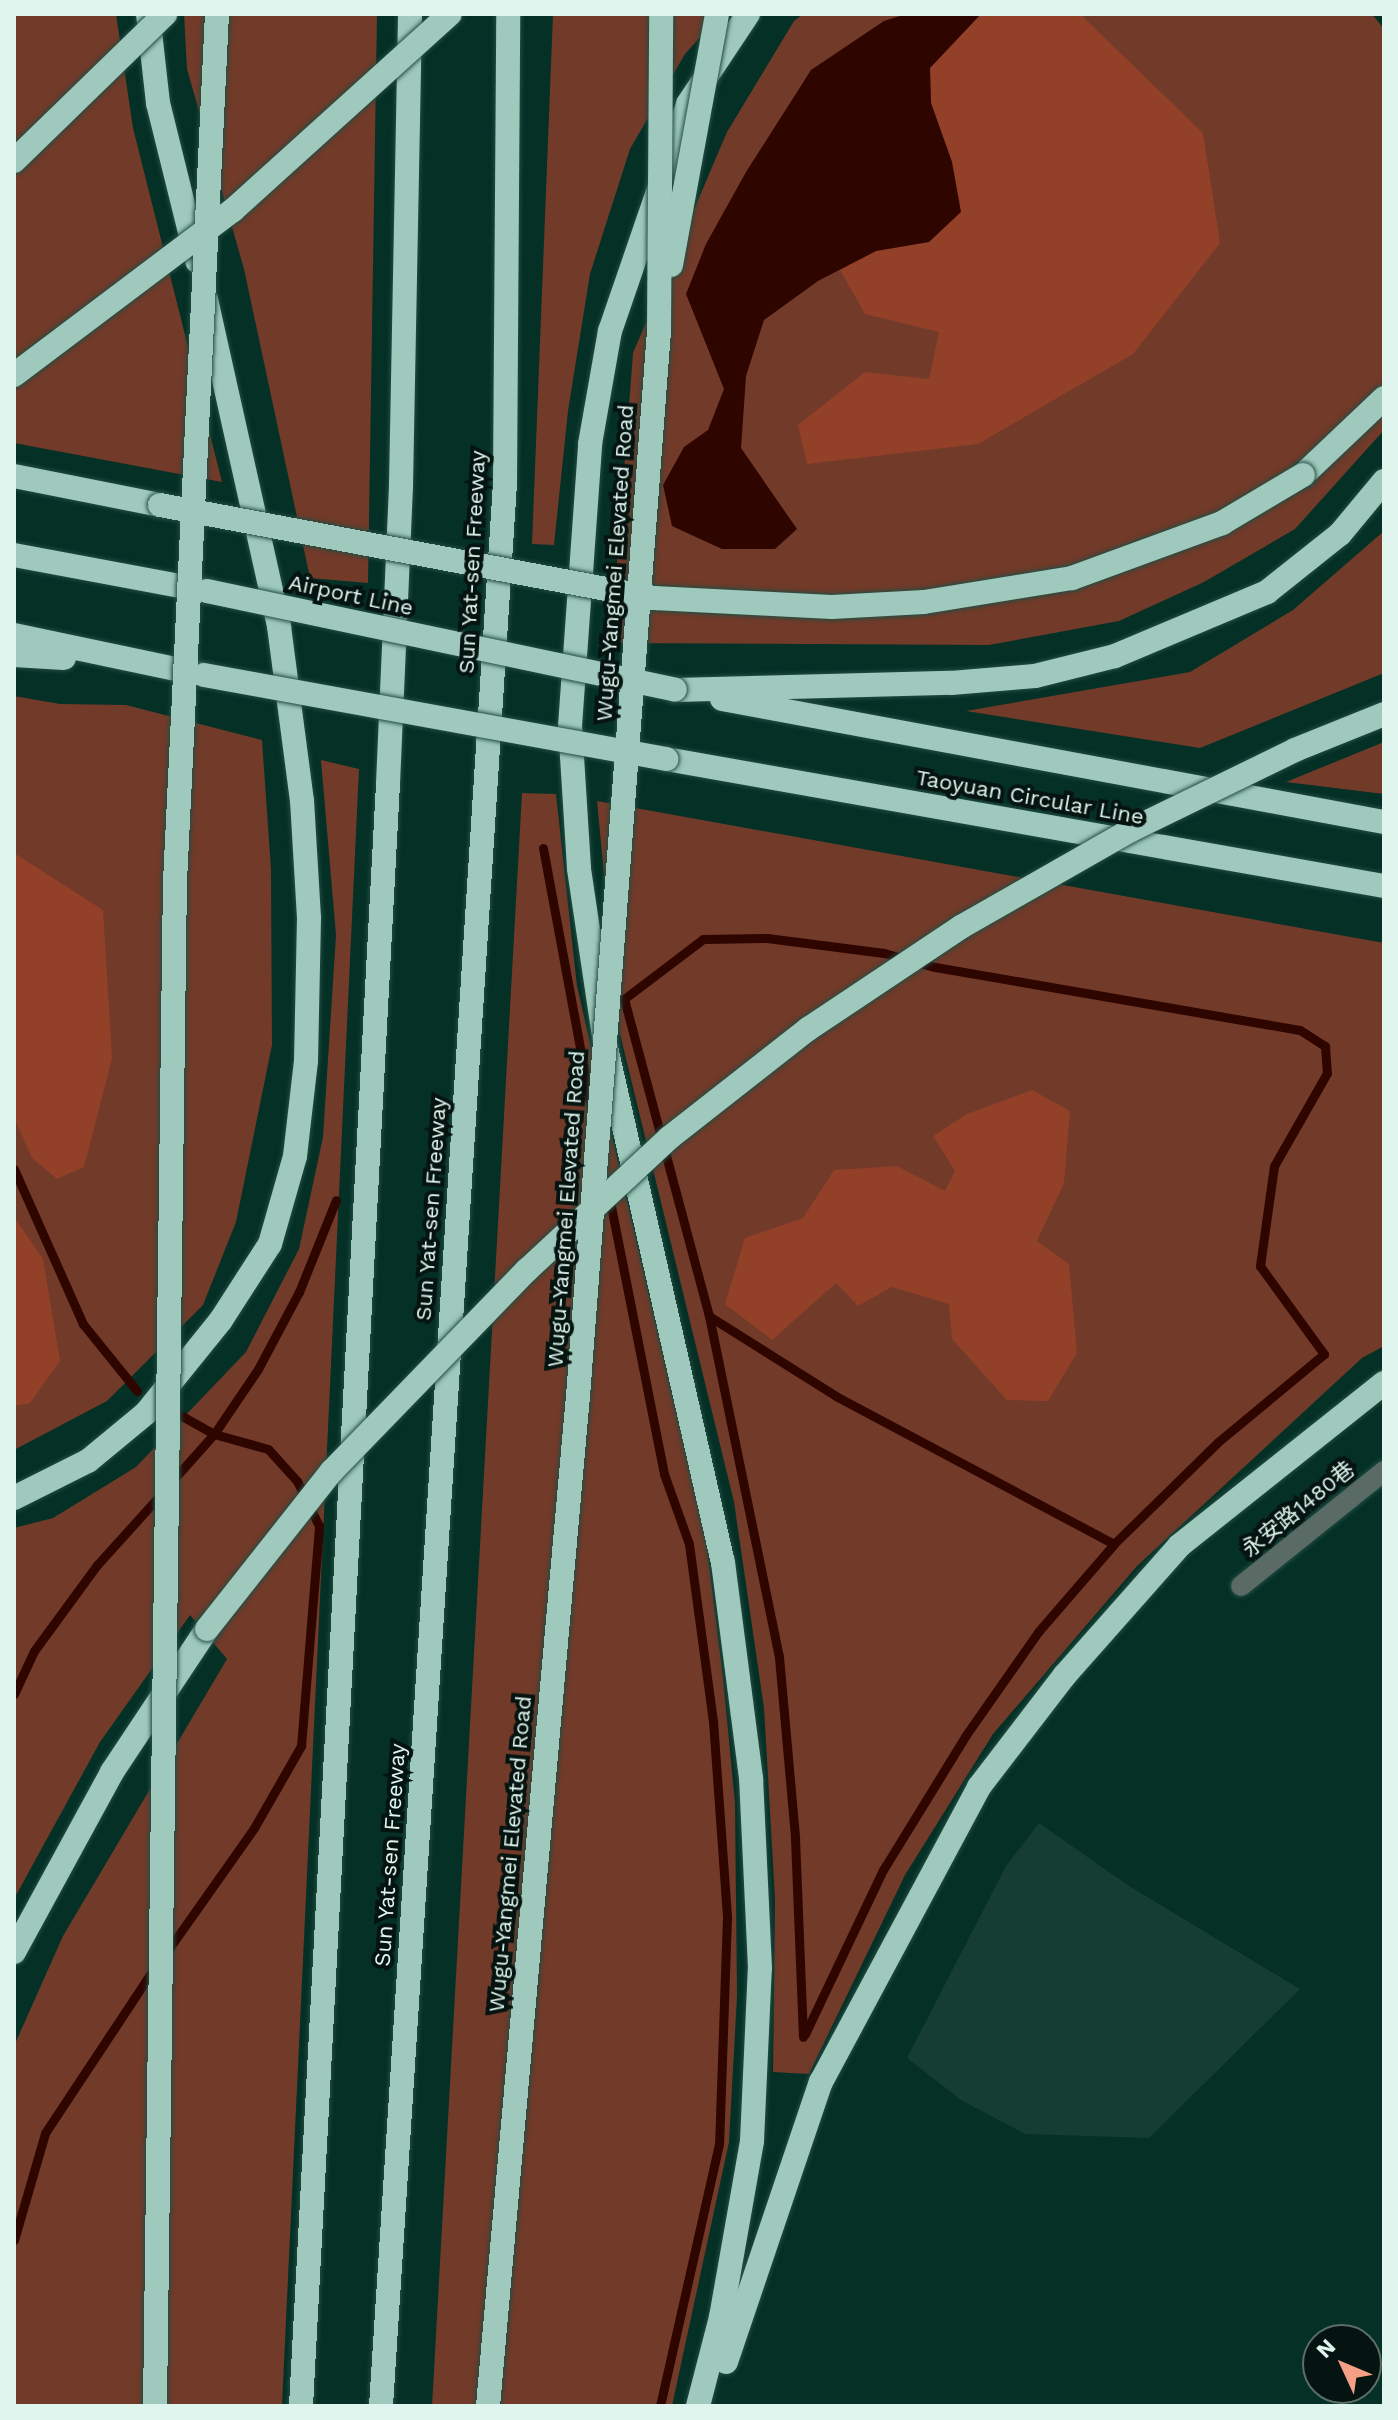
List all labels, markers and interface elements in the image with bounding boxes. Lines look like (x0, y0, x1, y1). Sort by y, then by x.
street label: Wugu-Yangmei Elevated Road (591, 404, 639, 722)
street label: Sun Yat-sen Freeway (453, 449, 491, 675)
street label: Airport Line (286, 569, 416, 621)
street label: Taoyuan Circular Line (914, 764, 1146, 830)
street label: Wugu-Yangmei Elevated Road (542, 1050, 590, 1368)
street label: Sun Yat-sen Freeway (410, 1096, 452, 1322)
street label: 永安路1480巷 (1236, 1456, 1360, 1562)
street label: Wugu-Yangmei Elevated Road (483, 1695, 537, 2013)
street label: Sun Yat-sen Freeway (369, 1742, 411, 1968)
north arrow (1302, 2324, 1382, 2404)
text: N (1311, 2334, 1340, 2363)

